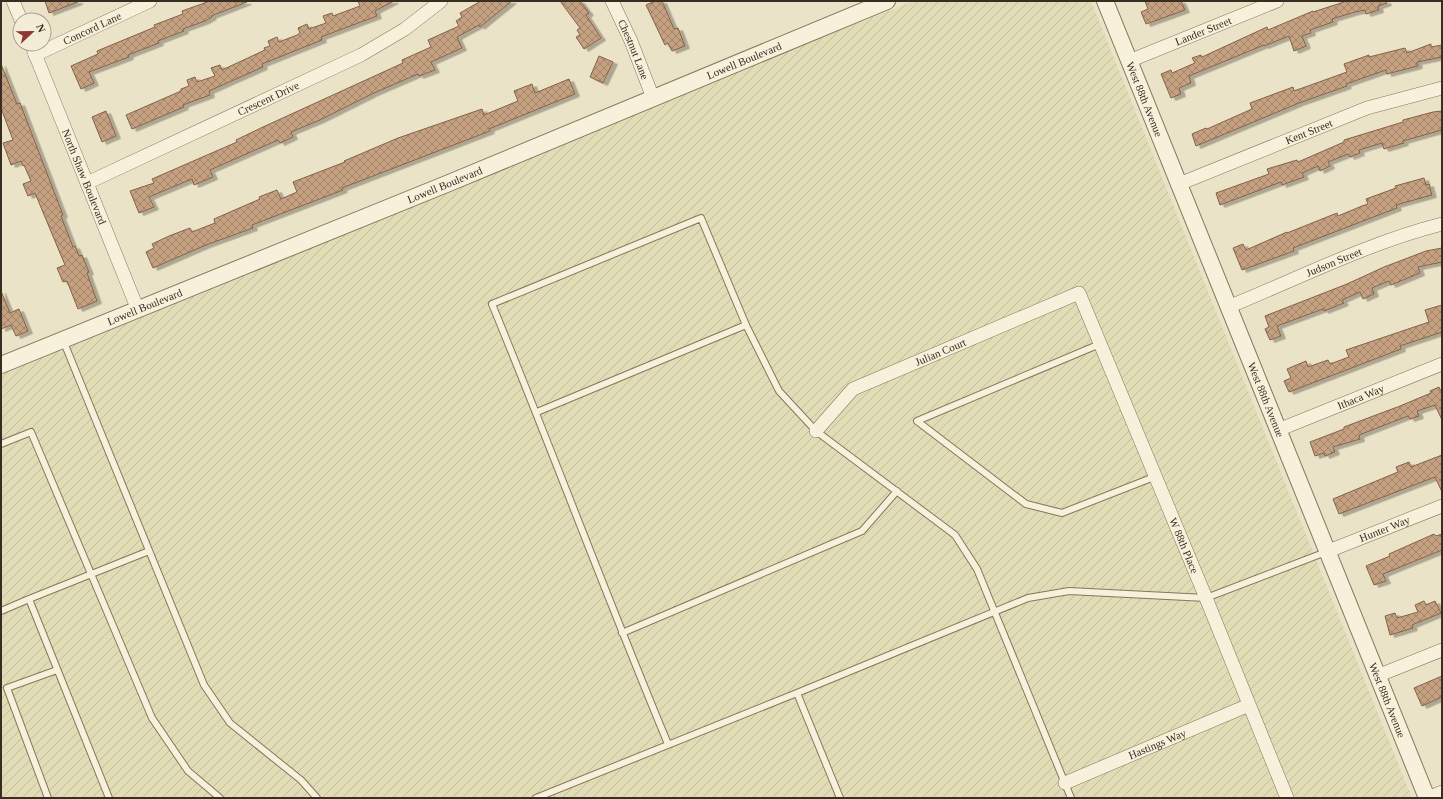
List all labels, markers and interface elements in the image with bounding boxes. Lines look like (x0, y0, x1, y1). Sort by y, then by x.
street label: Concord Lane (61, 9, 123, 47)
north arrow (12, 12, 52, 52)
street label: Lander Street (1173, 14, 1233, 48)
street label: Chestnut Lane (616, 17, 651, 81)
text: N (34, 22, 48, 34)
street label: Lowell Boulevard (705, 39, 784, 81)
street label: West 88th Avenue (1124, 60, 1165, 139)
street label: Crescent Drive (236, 79, 301, 118)
street label: Kent Street (1283, 117, 1334, 146)
street label: North Shaw Boulevard (60, 127, 109, 226)
street label: Lowell Boulevard (406, 164, 484, 205)
street label: Judson Street (1304, 245, 1363, 279)
street label: Lowell Boulevard (105, 286, 184, 327)
street label: Julian Court (913, 336, 968, 368)
street label: West 88th Avenue (1246, 361, 1287, 439)
street label: Ithaca Way (1335, 382, 1386, 412)
street label: Hunter Way (1358, 513, 1412, 544)
street label: W 88th Place (1167, 516, 1201, 575)
street label: West 88th Avenue (1367, 661, 1408, 739)
street label: Hastings Way (1127, 726, 1188, 761)

